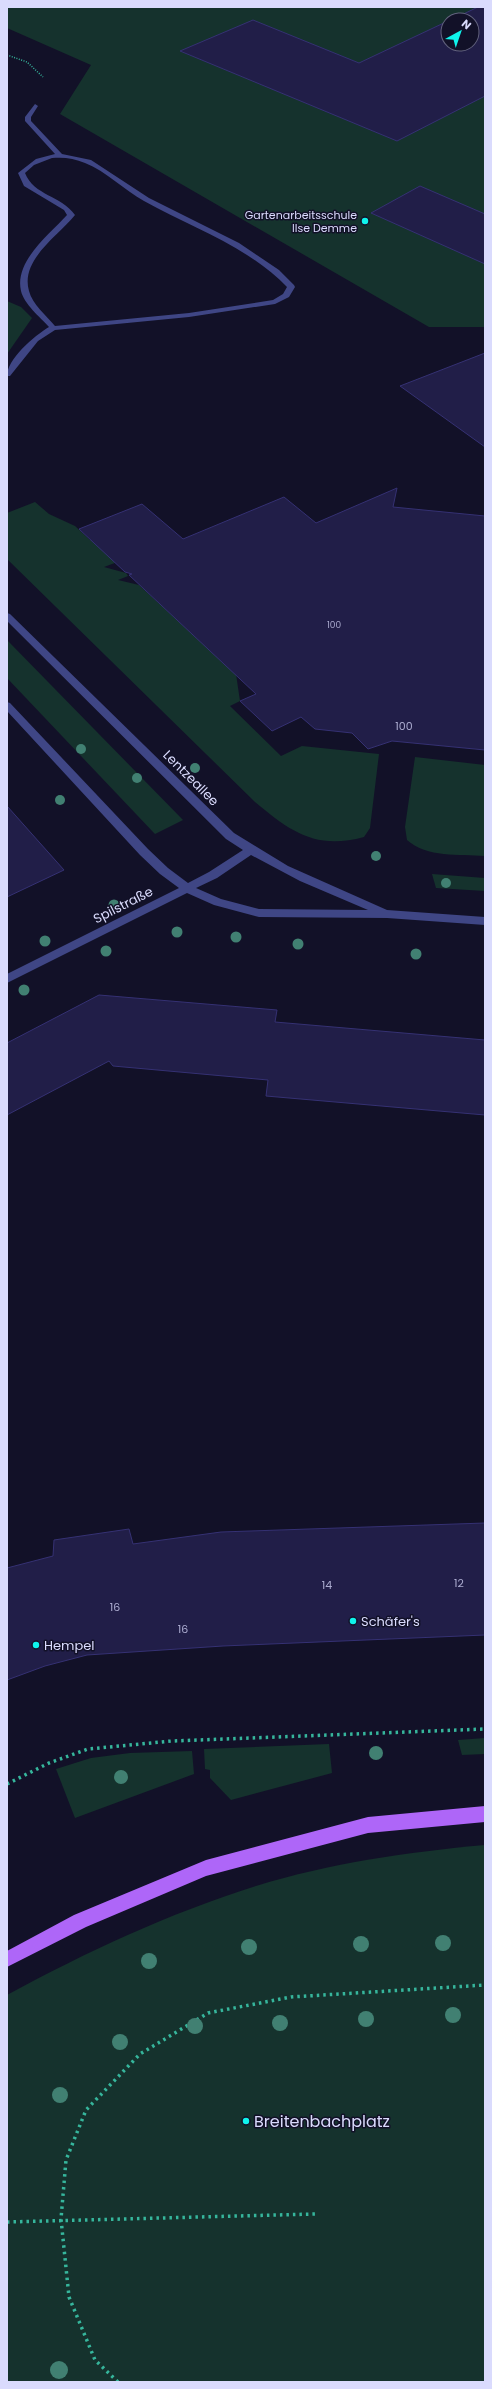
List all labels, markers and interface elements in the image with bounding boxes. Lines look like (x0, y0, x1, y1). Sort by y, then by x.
north arrow (440, 12, 480, 52)
text: N (458, 16, 475, 33)
place label: Gartenarbeitsschule Ilse Demme (245, 207, 357, 236)
marker: Gartenarbeitsschule Ilse Demme (360, 216, 370, 226)
house number: 100 (327, 619, 341, 631)
house number: 100 (395, 718, 413, 734)
street label: Lentzeallee (159, 746, 223, 810)
street label: Spilstraße (90, 882, 156, 928)
house number: 12 (454, 1575, 464, 1591)
house number: 14 (322, 1577, 332, 1593)
house number: 16 (110, 1599, 120, 1615)
place label: Schäfer's (361, 1612, 420, 1631)
marker: Schäfer's (348, 1616, 358, 1626)
house number: 16 (178, 1621, 188, 1637)
place label: Hempel (44, 1636, 95, 1655)
marker: Hempel (31, 1640, 41, 1650)
place label: Breitenbachplatz (254, 2110, 390, 2133)
marker: Breitenbachplatz (241, 2116, 251, 2126)

